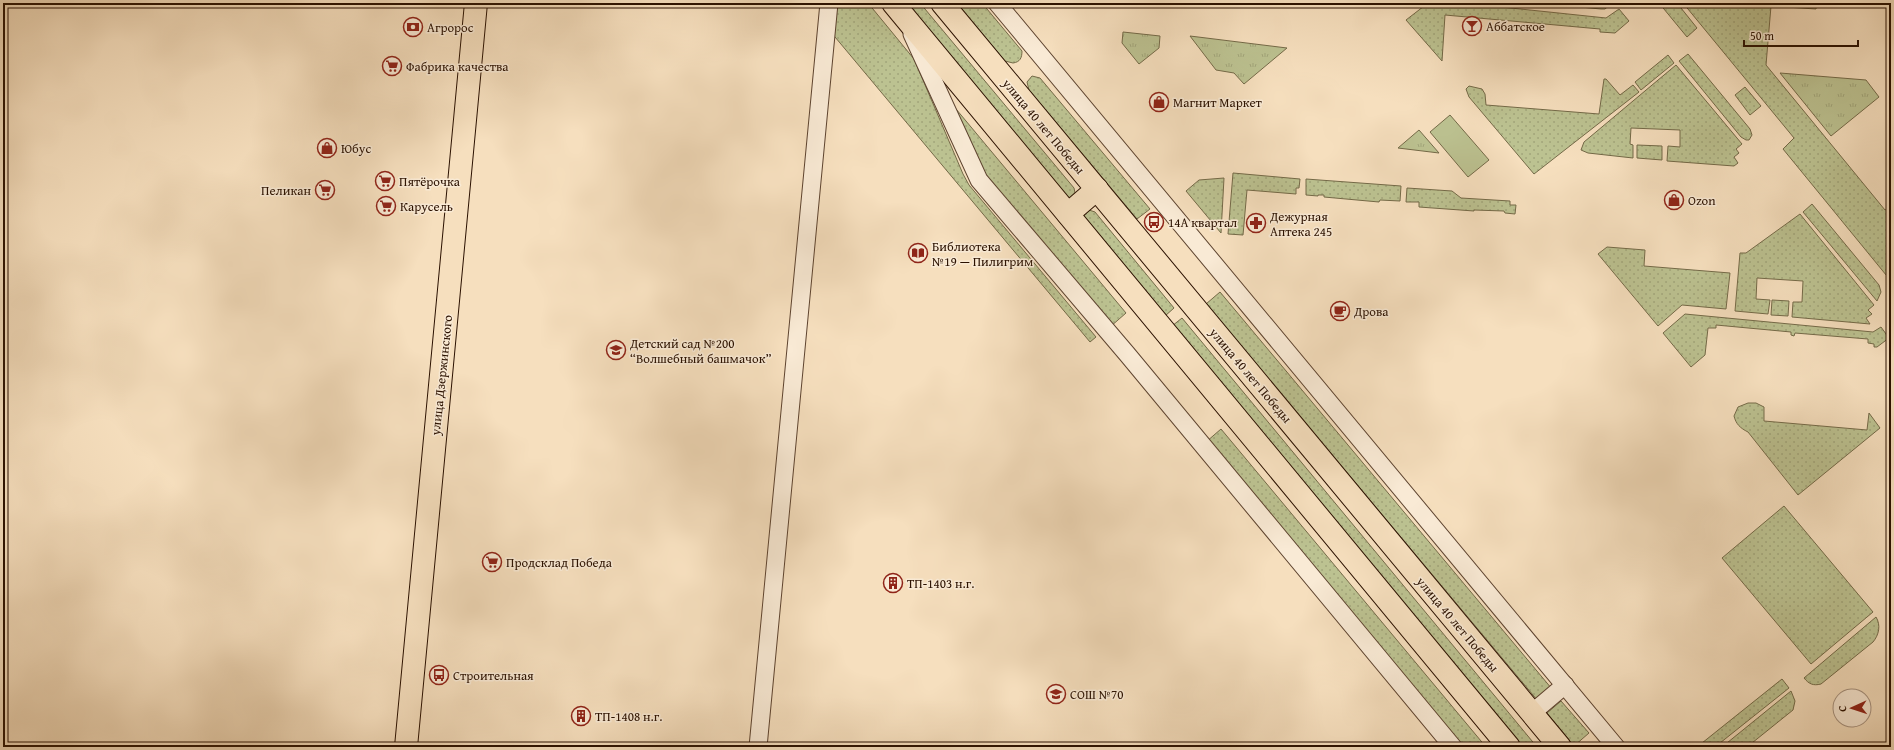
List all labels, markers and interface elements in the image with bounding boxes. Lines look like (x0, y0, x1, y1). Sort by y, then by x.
bar icon: Аббатское (1461, 15, 1483, 37)
bank icon: Агророс (402, 16, 424, 38)
place label: Аббатское (1486, 17, 1545, 36)
place label: Агророс (427, 18, 474, 37)
scale bar (1744, 22, 1858, 48)
text: 50 m (1750, 27, 1774, 44)
supermarket icon: Фабрика качества (381, 55, 403, 77)
place label: Фабрика качества (406, 57, 509, 76)
street label: улица 40 лет Победы (997, 74, 1089, 178)
shop icon: Магнит Маркет (1148, 91, 1170, 113)
place label: Магнит Маркет (1173, 93, 1263, 112)
shop icon: Юбус (316, 137, 338, 159)
place label: Юбус (341, 139, 371, 158)
supermarket icon: Пятёрочка (374, 170, 396, 192)
place label: Пятёрочка (399, 172, 461, 191)
supermarket icon: Пеликан (314, 179, 336, 201)
place label: Пеликан (261, 181, 311, 200)
shop icon: Ozon (1663, 189, 1685, 211)
place label: Ozon (1688, 191, 1716, 210)
supermarket icon: Карусель (375, 195, 397, 217)
place label: Карусель (400, 197, 453, 216)
place label: Дежурная Аптека 245 (1269, 207, 1332, 241)
bus stop icon: 14А квартал (1143, 211, 1165, 233)
pharmacy icon: Дежурная Аптека 245 (1245, 212, 1267, 234)
place label: 14А квартал (1168, 213, 1237, 232)
place label: Библиотека №19 — Пилигрим (932, 237, 1033, 271)
library icon: Библиотека №19 — Пилигрим (907, 242, 929, 264)
cafe icon: Дрова (1329, 300, 1351, 322)
place label: Дрова (1353, 302, 1389, 321)
street label: улица Дзержинского (426, 313, 457, 437)
street label: улица 40 лет Победы (1204, 323, 1296, 427)
place label: Детский сад №200 “Волшебный башмачок” (629, 334, 771, 368)
school or university icon: Детский сад №200 “Волшебный башмачок” (605, 339, 627, 361)
supermarket icon: Продсклад Победа (481, 551, 503, 573)
place label: Продсклад Победа (506, 553, 613, 572)
building icon: ТП-1403 н.г. (882, 572, 904, 594)
street label: улица 40 лет Победы (1411, 572, 1503, 676)
place label: ТП-1403 н.г. (907, 574, 974, 593)
bus stop icon: Строительная (428, 664, 450, 686)
place label: Строительная (453, 666, 534, 685)
school or university icon: СОШ №70 (1045, 683, 1067, 705)
place label: СОШ №70 (1070, 685, 1124, 704)
north arrow (1832, 688, 1872, 728)
building icon: ТП-1408 н.г. (570, 705, 592, 727)
text: С (1834, 705, 1850, 712)
place label: ТП-1408 н.г. (595, 707, 662, 726)

